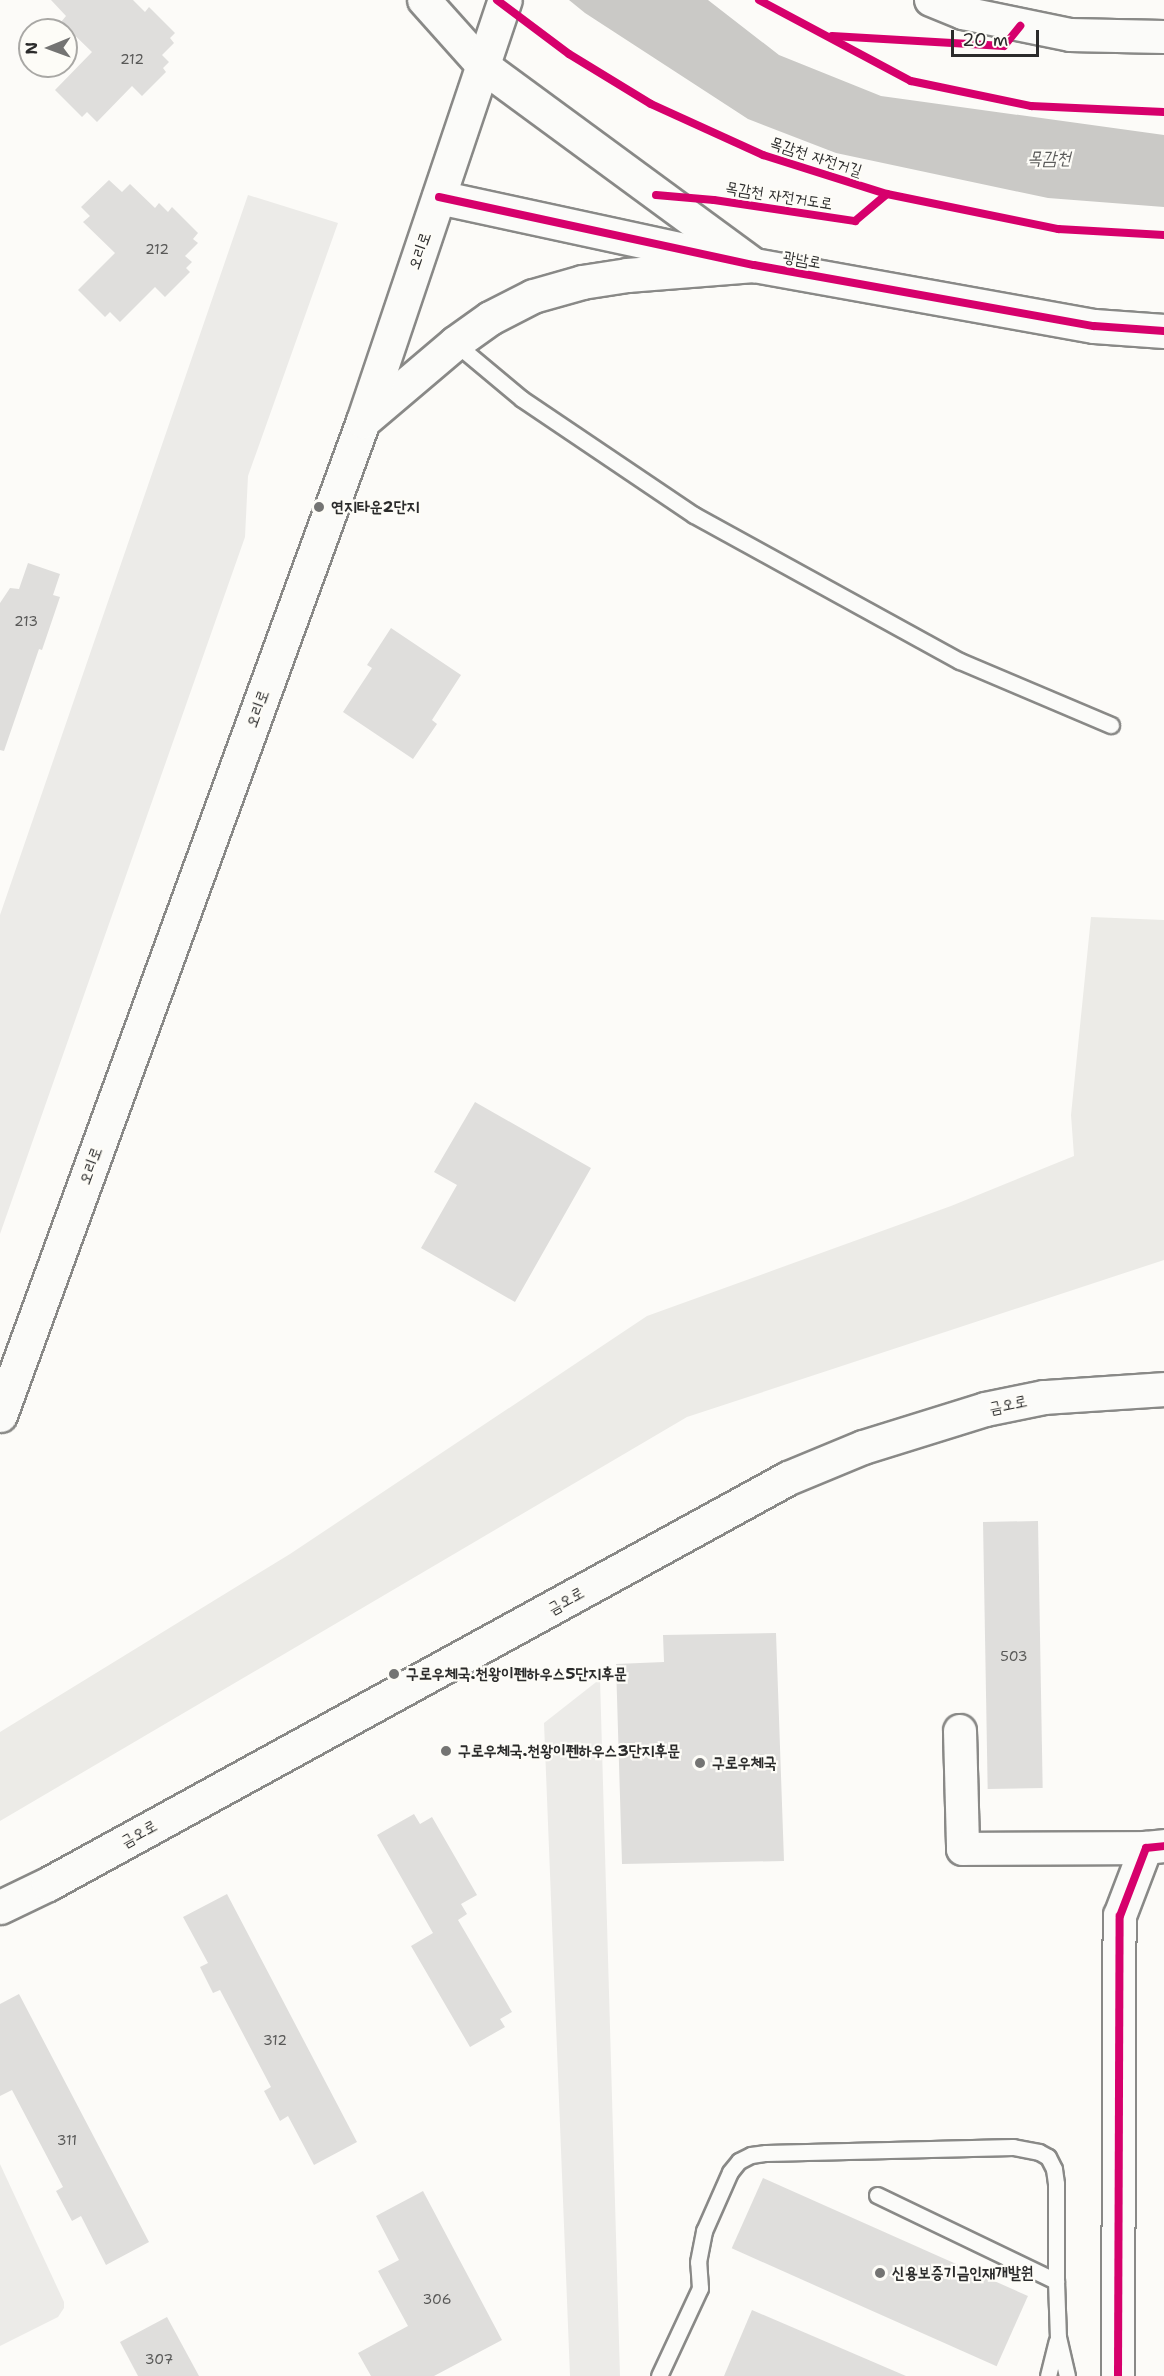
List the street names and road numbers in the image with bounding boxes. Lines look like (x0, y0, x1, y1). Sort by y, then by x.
street label: 목감천 자전거길 (768, 133, 864, 181)
street label: 목감천 자전거도로 (724, 178, 834, 214)
street label: 오리로 (405, 230, 435, 272)
street label: 광남로 (781, 247, 823, 273)
street label: 오리로 (242, 688, 274, 730)
street label: 오리로 (75, 1145, 107, 1187)
street label: 금오로 (987, 1392, 1029, 1418)
street label: 금오로 (544, 1583, 588, 1619)
street label: 금오로 (117, 1816, 161, 1852)

